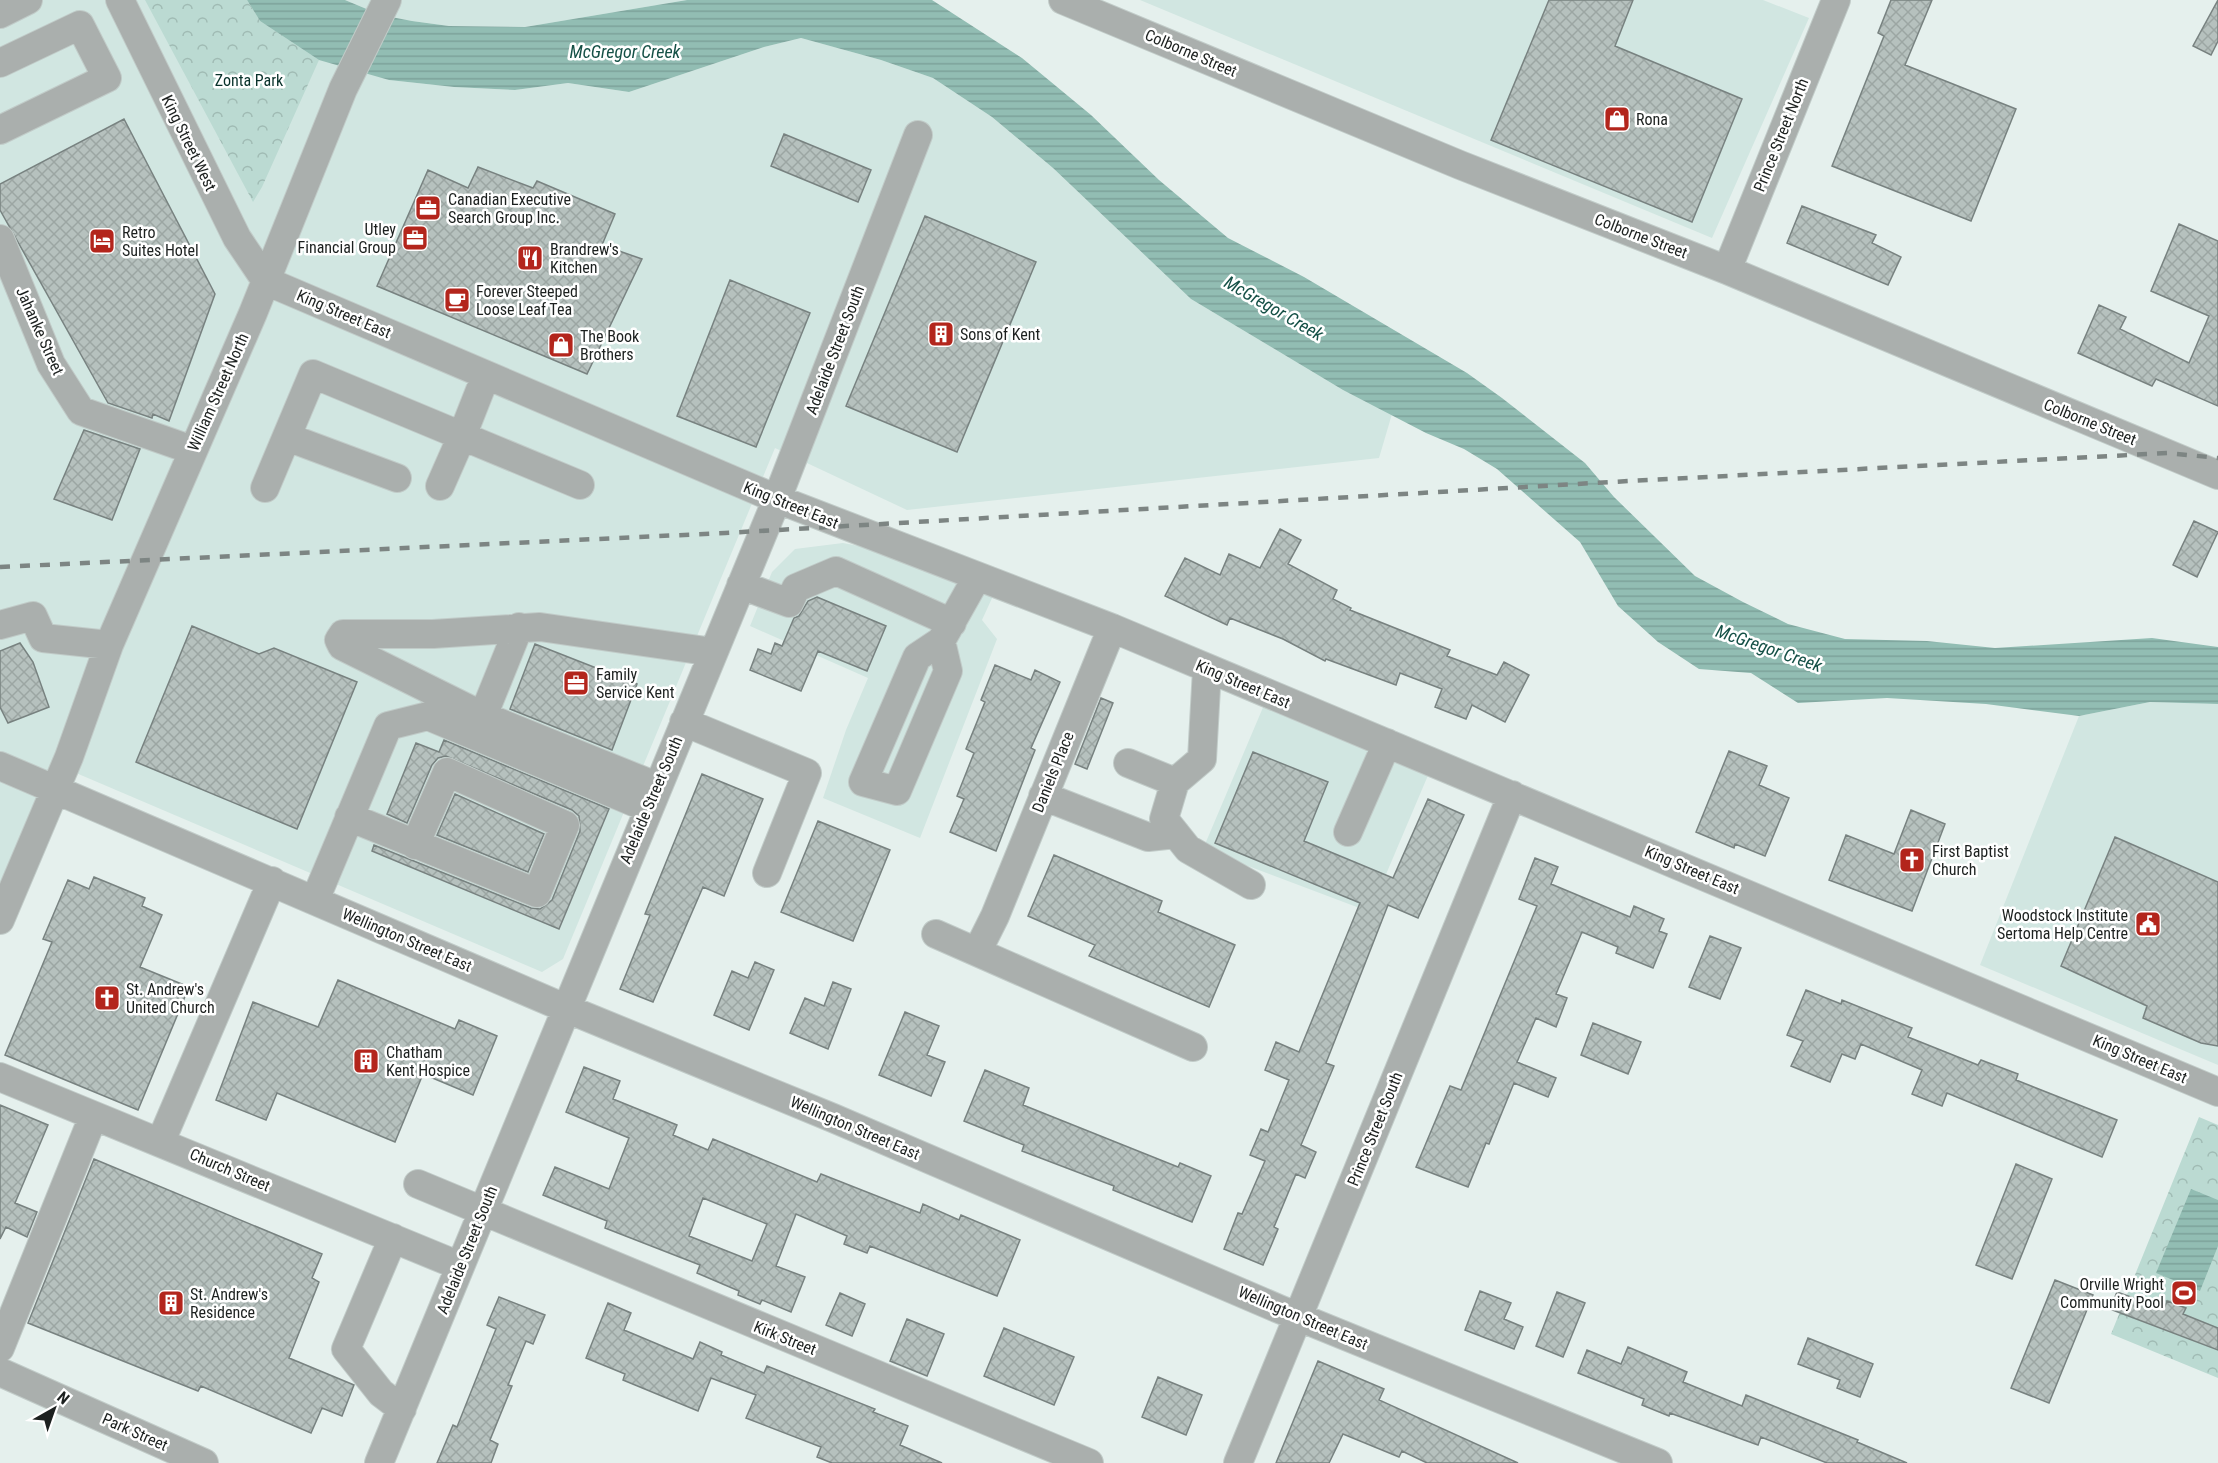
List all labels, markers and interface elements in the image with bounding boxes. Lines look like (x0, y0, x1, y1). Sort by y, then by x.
street label: Colborne Street (1142, 25, 1240, 81)
water label: McGregor Creek (570, 41, 682, 62)
park label: Zonta Park (215, 71, 284, 90)
street label: Prince Street North (1750, 76, 1812, 194)
street label: King Street West (158, 92, 221, 194)
shop icon: Rona (1602, 104, 1632, 134)
place label: Rona (1636, 110, 1668, 129)
place label: Canadian Executive Search Group Inc. (448, 190, 571, 227)
office icon: Canadian Executive Search Group Inc. (413, 193, 443, 223)
street label: Colborne Street (1592, 210, 1690, 263)
place label: Utley Financial Group (298, 220, 396, 257)
place label: Retro Suites Hotel (122, 223, 199, 260)
office icon: Utley Financial Group (400, 223, 430, 253)
hotel icon: Retro Suites Hotel (87, 226, 117, 256)
place label: Brandrew's Kitchen (550, 240, 619, 277)
restaurant icon: Brandrew's Kitchen (515, 243, 545, 273)
water label: McGregor Creek (1221, 271, 1328, 345)
place label: Forever Steeped Loose Leaf Tea (476, 282, 578, 319)
street label: Adelaide Street South (802, 283, 868, 417)
street label: Jahanke Street (12, 284, 68, 378)
cafe icon: Forever Steeped Loose Leaf Tea (442, 285, 472, 315)
street label: King Street East (294, 286, 394, 342)
building icon: Sons of Kent (926, 319, 956, 349)
place label: Sons of Kent (960, 325, 1041, 344)
place label: The Book Brothers (580, 327, 640, 364)
street label: William Street North (183, 330, 253, 454)
shop icon: The Book Brothers (546, 330, 576, 360)
street label: Colborne Street (2041, 395, 2139, 449)
street label: King Street East (741, 477, 841, 533)
water label: McGregor Creek (1713, 620, 1826, 676)
street label: King Street East (1193, 656, 1293, 712)
place label: Family Service Kent (596, 665, 675, 702)
office icon: Family Service Kent (561, 668, 591, 698)
street label: Daniels Place (1028, 729, 1078, 815)
street label: Adelaide Street South (616, 733, 686, 867)
street label: King Street East (1642, 842, 1742, 898)
place label: First Baptist Church (1932, 842, 2009, 879)
church icon: First Baptist Church (1897, 845, 1927, 875)
street label: Wellington Street East (339, 904, 475, 976)
place label: Woodstock Institute Sertoma Help Centre (1997, 906, 2128, 943)
public building icon: Woodstock Institute Sertoma Help Centre (2133, 909, 2163, 939)
place label: St. Andrew's United Church (126, 980, 215, 1017)
church icon: St. Andrew's United Church (92, 983, 122, 1013)
street label: King Street East (2090, 1031, 2190, 1087)
place label: Chatham Kent Hospice (386, 1043, 470, 1080)
building icon: Chatham Kent Hospice (351, 1046, 381, 1076)
street label: Prince Street South (1343, 1069, 1407, 1189)
street label: Wellington Street East (787, 1092, 923, 1164)
street label: Church Street (187, 1145, 273, 1196)
street label: Adelaide Street South (433, 1183, 501, 1317)
place label: Orville Wright Community Pool (2060, 1275, 2164, 1312)
sports icon: Orville Wright Community Pool (2169, 1278, 2199, 1308)
street label: Wellington Street East (1235, 1282, 1371, 1354)
place label: St. Andrew's Residence (190, 1285, 268, 1322)
building icon: St. Andrew's Residence (156, 1288, 186, 1318)
street label: Kirk Street (751, 1317, 819, 1359)
north arrow (24, 1379, 84, 1439)
text: N (53, 1387, 73, 1408)
street label: Park Street (99, 1409, 171, 1455)

